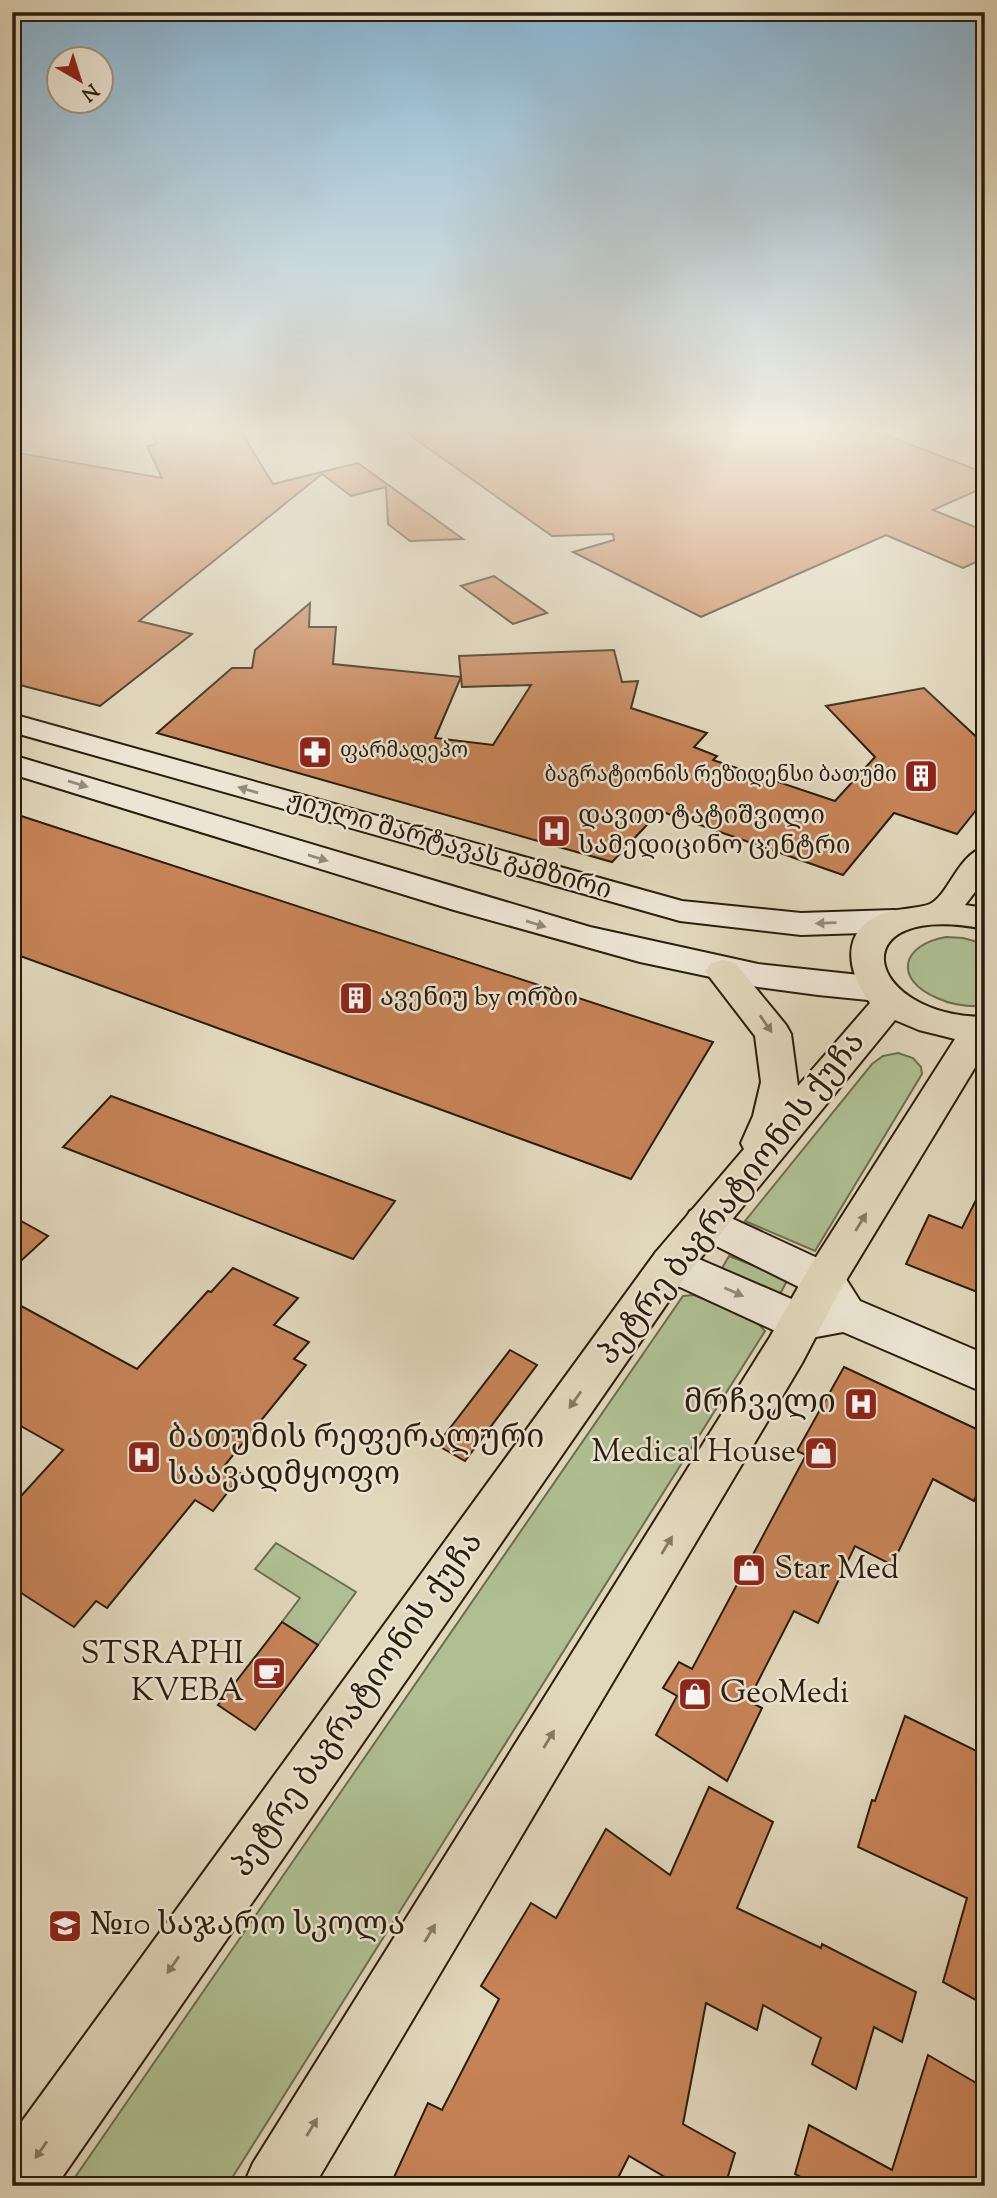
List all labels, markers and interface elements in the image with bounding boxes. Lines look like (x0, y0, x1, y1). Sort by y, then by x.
north arrow (46, 46, 116, 116)
text: N (75, 76, 104, 107)
pharmacy icon: ფარმადეპო (296, 733, 334, 771)
place label: ფარმადეპო (340, 737, 468, 767)
building icon: ბაგრატიონის რეზიდენსი ბათუმი (902, 757, 940, 795)
place label: ბაგრატიონის რეზიდენსი ბათუმი (544, 761, 897, 791)
one-way arrow (67, 779, 88, 789)
street label: ჟიული შარტავას გამზირი (282, 782, 616, 910)
one-way arrow (237, 784, 258, 794)
place label: დავით ტატიშვილი სამედიცინო ცენტრი (578, 798, 851, 865)
hospital icon: დავით ტატიშვილი სამედიცინო ცენტრი (535, 812, 573, 850)
one-way arrow (308, 853, 329, 863)
one-way arrow (814, 918, 836, 929)
one-way arrow (526, 920, 547, 930)
building icon: ავენიუ by ორბი (337, 979, 375, 1017)
place label: ავენიუ by ორბი (380, 980, 578, 1017)
one-way arrow (759, 1015, 773, 1033)
street label: პეტრე ბაგრატიონის ქუჩა (587, 1022, 877, 1376)
one-way arrow (854, 1213, 867, 1232)
one-way arrow (724, 1286, 744, 1298)
place label: მრჩველი (684, 1381, 836, 1427)
hospital icon: მრჩველი (842, 1385, 880, 1423)
one-way arrow (568, 1391, 582, 1409)
place label: ბათუმის რეფერალური საავადმყოფო (168, 1416, 544, 1499)
place label: Medical House (591, 1430, 796, 1476)
shop icon: Medical House (802, 1434, 840, 1472)
hospital icon: ბათუმის რეფერალური საავადმყოფო (125, 1438, 163, 1476)
street label: პეტრე ბაგრატიონის ქუჩა (221, 1523, 495, 1887)
one-way arrow (661, 1535, 674, 1554)
place label: Star Med (774, 1547, 899, 1593)
shop icon: Star Med (730, 1551, 768, 1589)
place label: STSRAPHI KVEBA (81, 1632, 244, 1715)
cafe icon: STSRAPHI KVEBA (250, 1654, 288, 1692)
place label: GeoMedi (720, 1671, 849, 1717)
shop icon: GeoMedi (676, 1675, 714, 1713)
one-way arrow (542, 1730, 555, 1749)
place label: №10 საჯარო სკოლა (90, 1903, 405, 1949)
school or university icon: №10 საჯარო სკოლა (46, 1907, 84, 1945)
one-way arrow (424, 1924, 437, 1943)
one-way arrow (167, 1956, 181, 1974)
one-way arrow (305, 2118, 318, 2137)
one-way arrow (35, 2141, 49, 2159)

